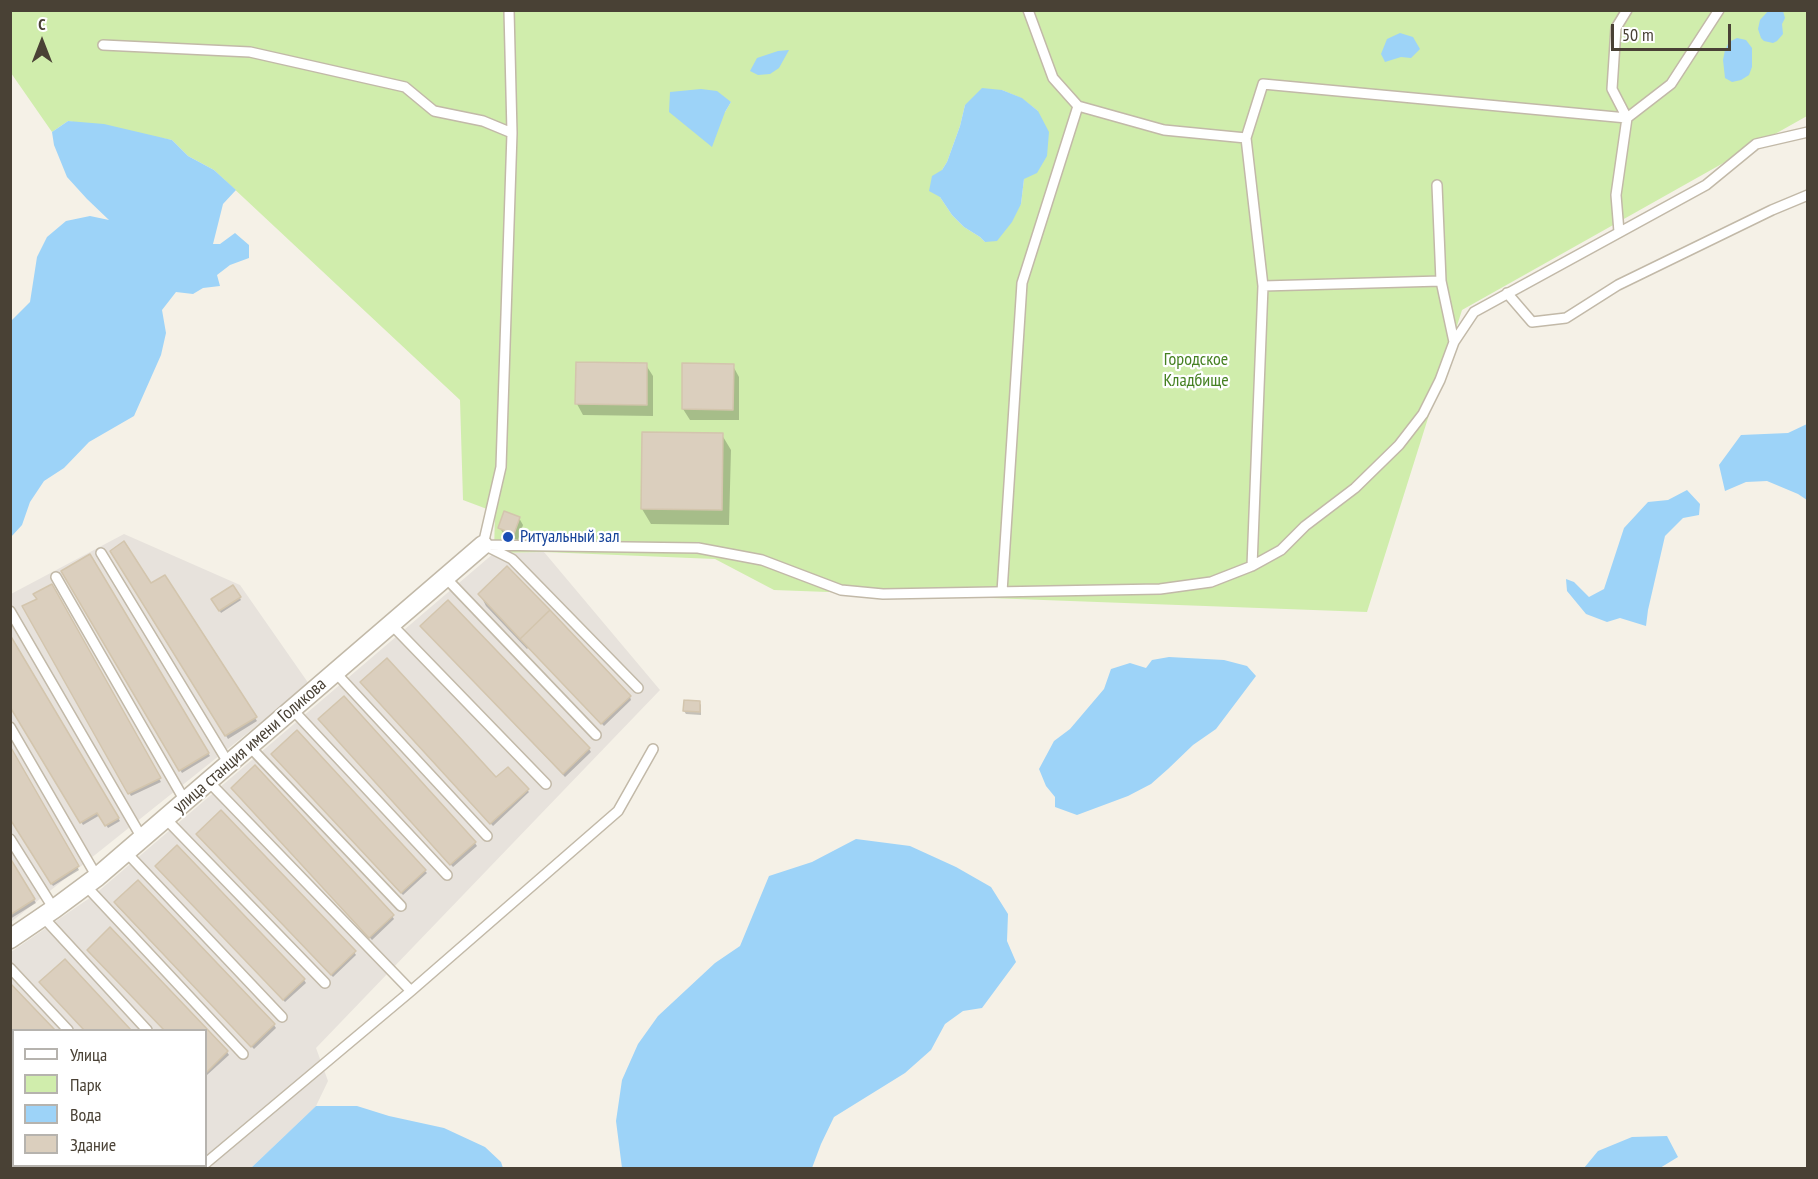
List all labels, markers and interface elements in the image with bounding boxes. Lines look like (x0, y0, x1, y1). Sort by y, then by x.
north arrow (12, 12, 72, 72)
scale bar (1614, 12, 1734, 50)
text: С (38, 14, 46, 34)
text: 50 m (1622, 23, 1654, 46)
park label: Городское Кладбище (1163, 349, 1229, 392)
place label: Ритуальный зал (520, 526, 619, 548)
marker: Ритуальный зал (501, 530, 515, 544)
street label: улица станция имени Голикова (169, 674, 331, 818)
legend (12, 1029, 207, 1167)
text: Улица (70, 1043, 107, 1066)
text: Парк (70, 1073, 101, 1096)
text: Вода (70, 1103, 101, 1126)
text: Здание (70, 1133, 116, 1156)

